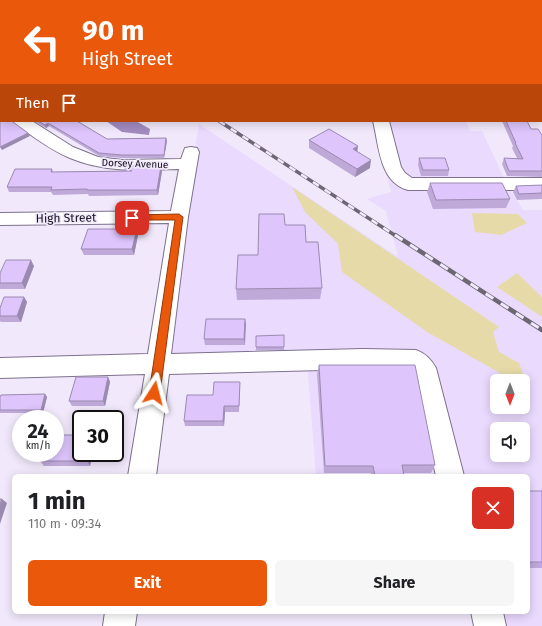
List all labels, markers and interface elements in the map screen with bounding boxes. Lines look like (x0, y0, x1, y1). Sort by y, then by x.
text: 90 m (82, 14, 144, 47)
icon: left (16, 16, 68, 68)
text: High Street (82, 48, 173, 70)
icon: arrive (58, 92, 80, 114)
text: Then (16, 94, 50, 112)
street label: Dorsey Avenue (101, 157, 169, 171)
pin (115, 201, 149, 235)
icon: arrive (121, 207, 143, 229)
street label: High Street (36, 210, 97, 226)
position arrow (133, 372, 175, 414)
north arrow (490, 374, 530, 414)
map controls (490, 374, 530, 462)
speed limit sign: 30 (72, 410, 124, 462)
text: 24 (27, 419, 49, 443)
button: sound (490, 422, 530, 462)
text: km/h (26, 440, 50, 452)
text: 1 min (28, 487, 86, 515)
button: close (472, 487, 514, 529)
text: 110 m · 09:34 (28, 516, 101, 531)
button: Exit (28, 560, 267, 606)
button: Share (275, 560, 514, 606)

